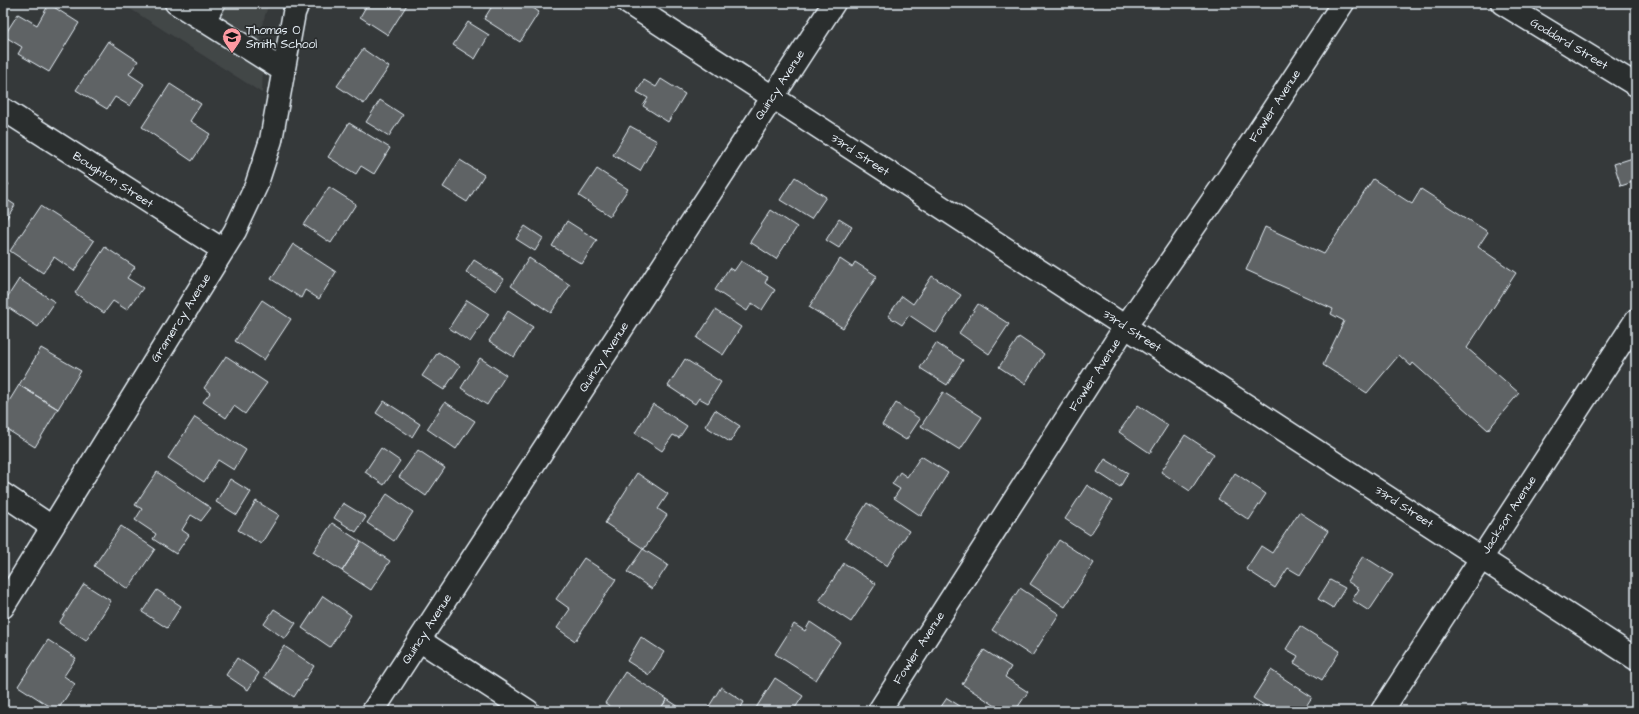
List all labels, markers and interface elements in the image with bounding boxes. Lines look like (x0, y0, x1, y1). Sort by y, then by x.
street label: Goddard Street (1527, 14, 1611, 74)
place label: Thomas O Smith School (246, 22, 317, 53)
school or university icon: Thomas O Smith School (221, 26, 243, 54)
street label: Quincy Avenue (751, 46, 810, 124)
street label: Fowler Avenue (1245, 66, 1305, 146)
street label: 33rd Street (827, 130, 893, 180)
street label: Boughton Street (69, 148, 157, 213)
street label: Gramercy Avenue (147, 270, 216, 366)
street label: 33rd Street (1099, 306, 1165, 356)
street label: Quincy Avenue (575, 318, 634, 396)
street label: Fowler Avenue (1065, 335, 1125, 415)
street label: Jackson Avenue (1477, 472, 1541, 557)
street label: 33rd Street (1371, 482, 1437, 532)
street label: Quincy Avenue (398, 590, 457, 668)
street label: Fowler Avenue (889, 608, 949, 688)

